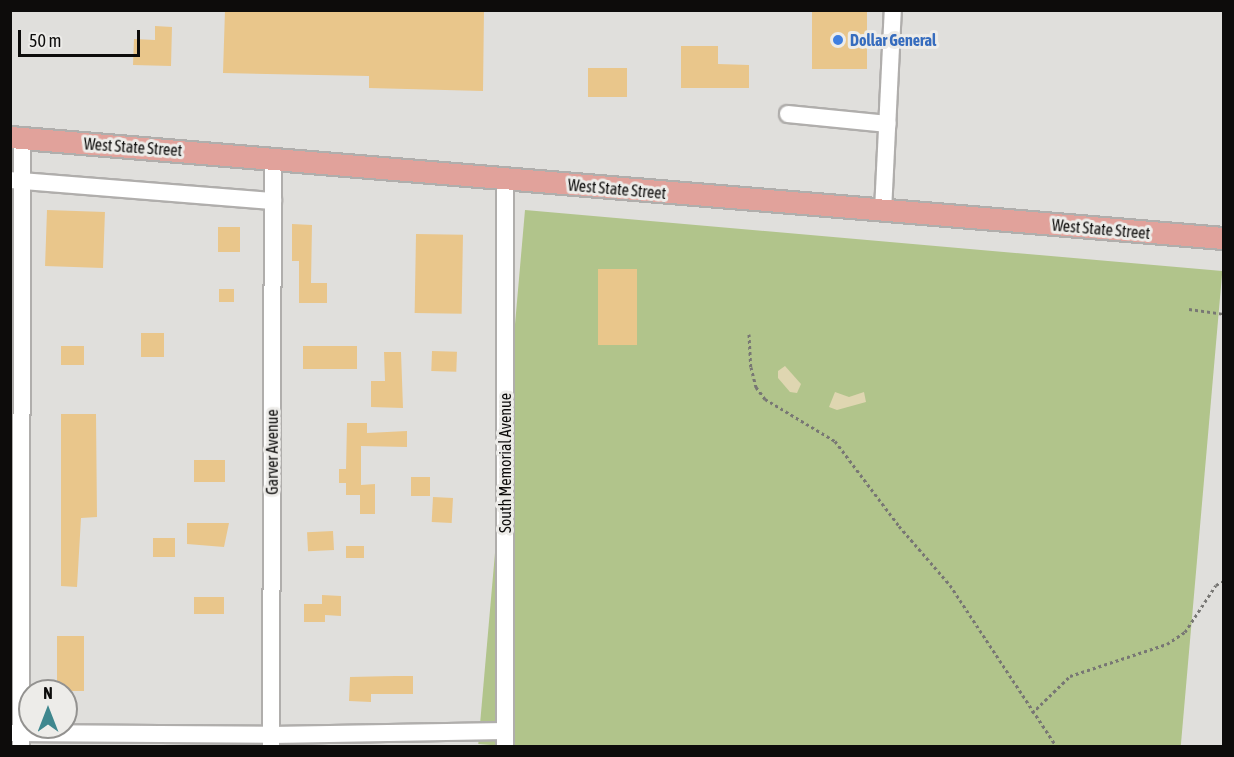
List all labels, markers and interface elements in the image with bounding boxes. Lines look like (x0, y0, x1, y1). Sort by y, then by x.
scale bar (21, 18, 142, 56)
text: 50 m (29, 30, 61, 51)
place label: Dollar General (850, 30, 936, 50)
marker: Dollar General (831, 33, 845, 47)
street label: West State Street (83, 134, 183, 160)
street label: West State Street (567, 175, 667, 203)
street label: West State Street (1051, 215, 1151, 243)
street label: South Memorial Avenue (495, 393, 515, 533)
street label: Garver Avenue (262, 409, 282, 495)
north arrow (18, 679, 78, 739)
text: N (43, 684, 53, 702)

